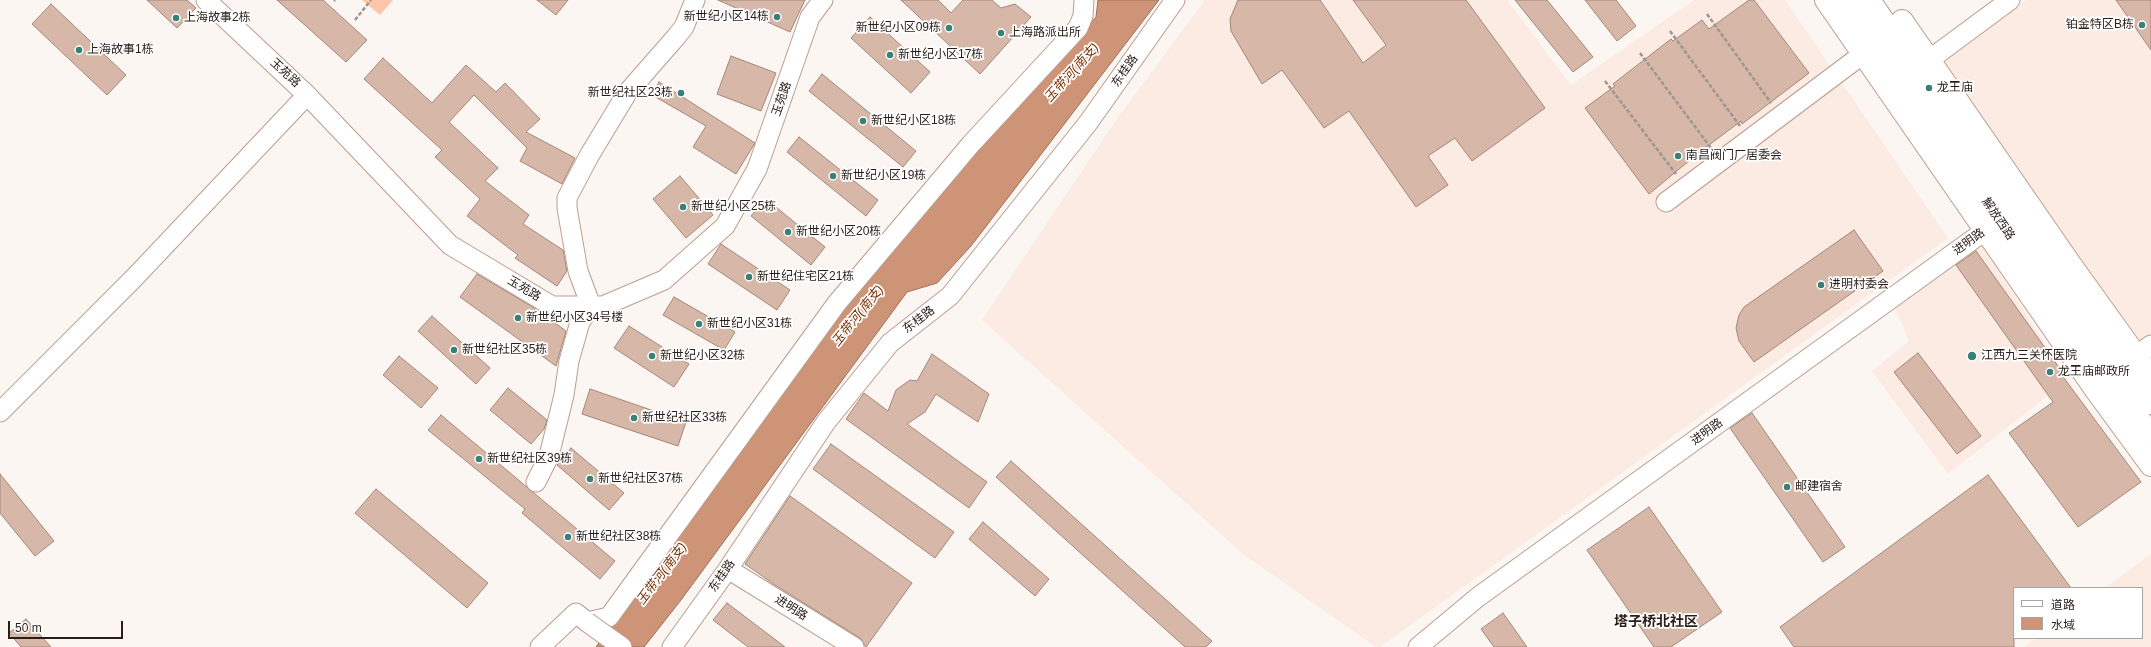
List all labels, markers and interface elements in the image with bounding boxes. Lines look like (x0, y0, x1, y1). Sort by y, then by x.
place label: 新世纪小区14栋 (684, 10, 769, 24)
place label: 上海故事2栋 (184, 11, 251, 25)
marker: 新世纪小区14栋 (772, 12, 782, 22)
marker: 上海故事2栋 (171, 13, 181, 23)
place label: 铂金特区B栋 (2066, 18, 2134, 32)
marker: 铂金特区B栋 (2137, 20, 2147, 30)
place label: 新世纪小区09栋 (856, 21, 941, 35)
marker: 新世纪小区09栋 (944, 23, 954, 33)
place label: 上海路派出所 (1009, 26, 1081, 40)
marker: 上海路派出所 (996, 28, 1006, 38)
water label: 玉带河(南支) (1042, 40, 1102, 106)
place label: 上海故事1栋 (87, 43, 154, 57)
marker: 上海故事1栋 (74, 45, 84, 55)
place label: 新世纪小区17栋 (898, 48, 983, 62)
marker: 新世纪小区17栋 (885, 50, 895, 60)
street label: 东桂路 (1109, 52, 1141, 90)
street label: 玉苑路 (267, 55, 303, 91)
street label: 玉苑路 (769, 80, 795, 118)
place label: 龙王庙 (1937, 81, 1973, 95)
marker: 龙王庙 (1924, 83, 1934, 93)
place label: 新世纪社区23栋 (588, 86, 673, 100)
marker: 新世纪社区23栋 (676, 88, 686, 98)
place label: 新世纪小区18栋 (871, 114, 956, 128)
marker: 新世纪小区18栋 (858, 116, 868, 126)
place label: 南昌阀门厂居委会 (1686, 149, 1782, 163)
marker: 南昌阀门厂居委会 (1673, 151, 1683, 161)
place label: 新世纪小区19栋 (841, 169, 926, 183)
marker: 新世纪小区19栋 (828, 171, 838, 181)
street label: 解放西路 (1979, 195, 2017, 243)
place label: 新世纪小区25栋 (691, 200, 776, 214)
marker: 新世纪小区25栋 (678, 202, 688, 212)
place label: 新世纪小区20栋 (796, 225, 881, 239)
street label: 进明路 (1950, 226, 1988, 258)
marker: 新世纪小区20栋 (783, 227, 793, 237)
place label: 新世纪住宅区21栋 (757, 270, 854, 284)
marker: 新世纪住宅区21栋 (744, 272, 754, 282)
street label: 玉苑路 (505, 274, 543, 304)
place label: 进明村委会 (1829, 278, 1889, 292)
marker: 进明村委会 (1816, 280, 1826, 290)
water label: 玉带河(南支) (829, 282, 887, 350)
street label: 东桂路 (900, 303, 938, 337)
place label: 新世纪小区34号楼 (526, 311, 623, 325)
marker: 新世纪小区34号楼 (513, 313, 523, 323)
place label: 新世纪小区31栋 (707, 317, 792, 331)
marker: 新世纪小区31栋 (694, 319, 704, 329)
place label: 新世纪社区35栋 (462, 343, 547, 357)
marker: 新世纪社区35栋 (449, 345, 459, 355)
place label: 新世纪小区32栋 (660, 349, 745, 363)
place label: 江西九三关怀医院 (1981, 349, 2077, 363)
marker: 江西九三关怀医院 (1966, 350, 1978, 362)
marker: 新世纪小区32栋 (647, 351, 657, 361)
place label: 龙王庙邮政所 (2058, 365, 2130, 379)
marker: 龙王庙邮政所 (2045, 367, 2055, 377)
place label: 新世纪社区33栋 (642, 411, 727, 425)
marker: 新世纪社区33栋 (629, 413, 639, 423)
street label: 进明路 (1688, 416, 1726, 448)
place label: 新世纪社区39栋 (487, 452, 572, 466)
marker: 新世纪社区39栋 (474, 454, 484, 464)
place label: 新世纪社区37栋 (598, 472, 683, 486)
marker: 新世纪社区37栋 (585, 474, 595, 484)
place label: 邮建宿舍 (1795, 480, 1843, 494)
marker: 邮建宿舍 (1782, 482, 1792, 492)
place label: 新世纪社区38栋 (576, 530, 661, 544)
marker: 新世纪社区38栋 (563, 532, 573, 542)
water label: 玉带河(南支) (634, 540, 690, 608)
street label: 东桂路 (706, 557, 738, 595)
legend (2013, 587, 2143, 639)
street label: 进明路 (772, 592, 810, 624)
text: 道路 (2051, 598, 2075, 612)
scale bar (10, 613, 125, 639)
district label: 塔子桥北社区 (1614, 614, 1698, 630)
text: 水域 (2051, 618, 2075, 632)
text: 50 m (15, 621, 42, 635)

